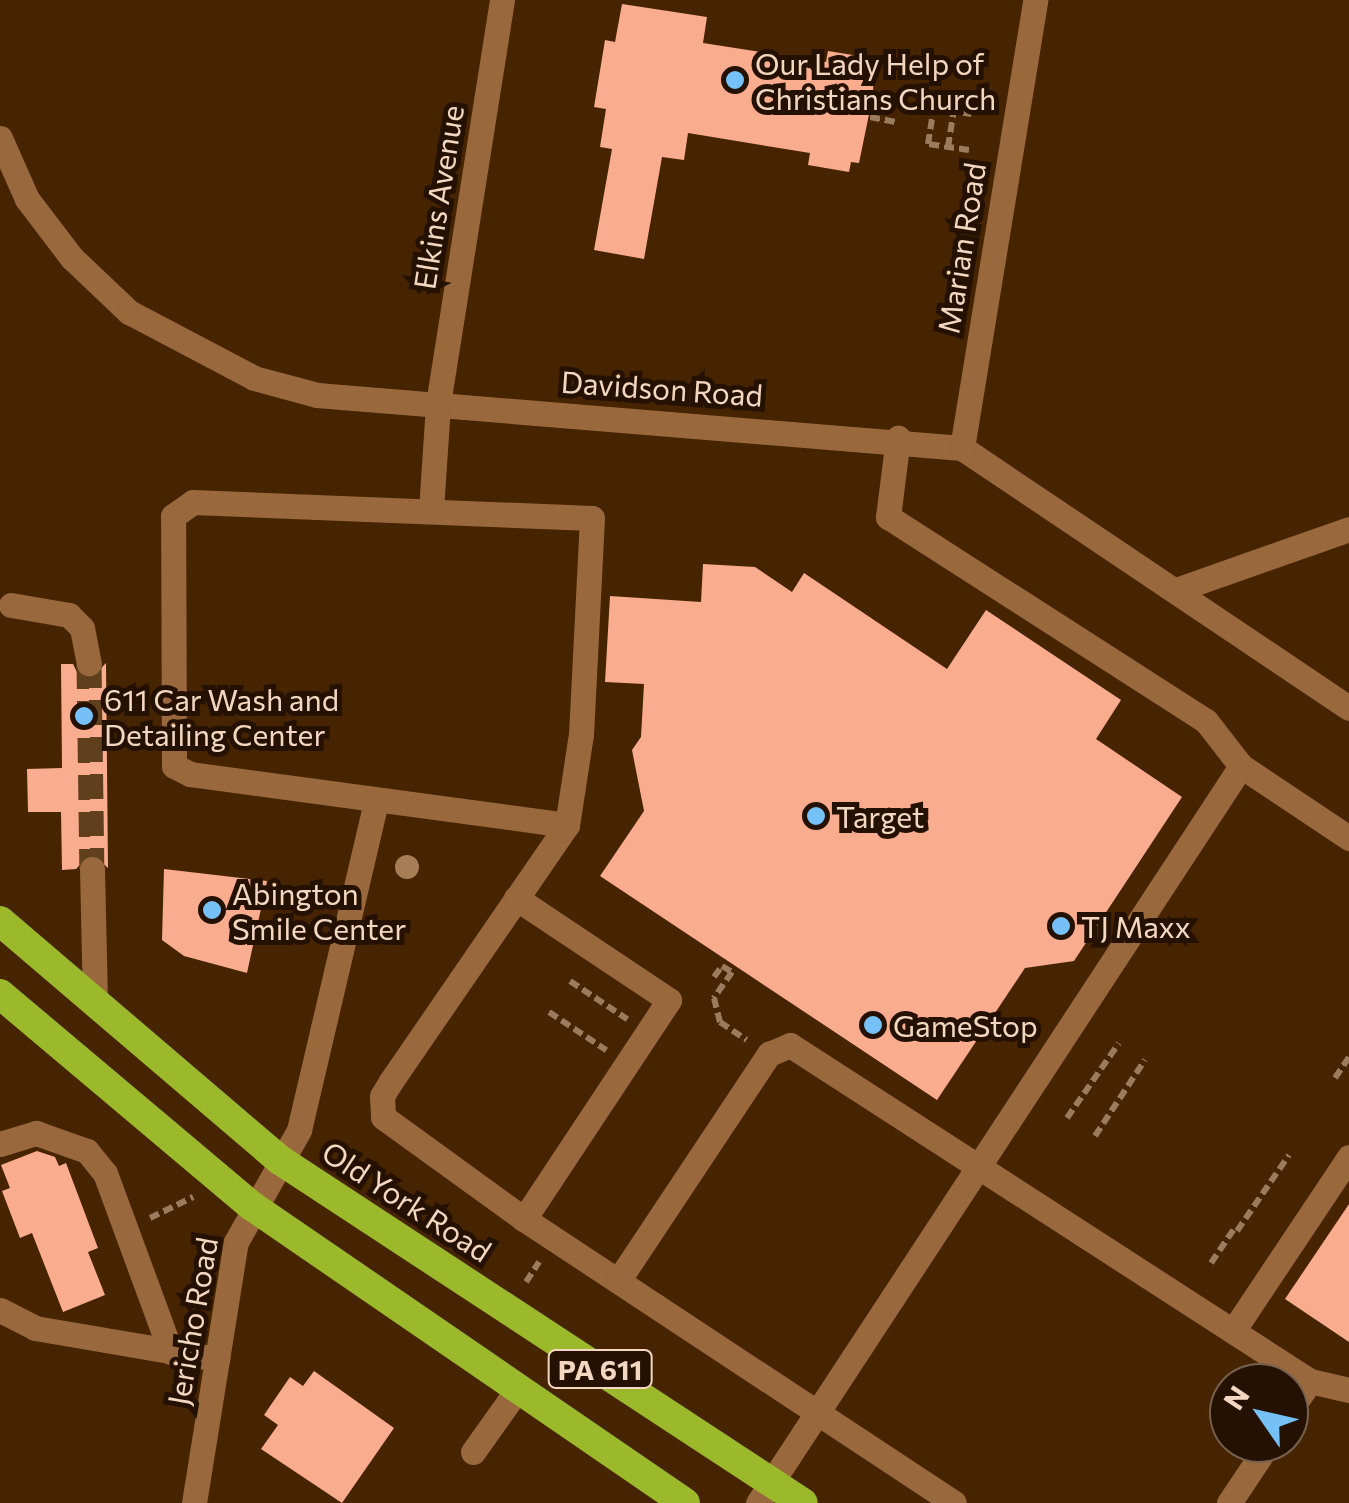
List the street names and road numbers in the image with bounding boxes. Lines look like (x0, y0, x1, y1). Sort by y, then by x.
street label: Elkins Avenue (406, 102, 470, 292)
street label: Marian Road (930, 160, 992, 336)
street label: Davidson Road (560, 363, 764, 413)
street label: Old York Road (316, 1133, 498, 1269)
street label: Jericho Road (160, 1234, 224, 1408)
road number: PA 611 (548, 1346, 652, 1392)

